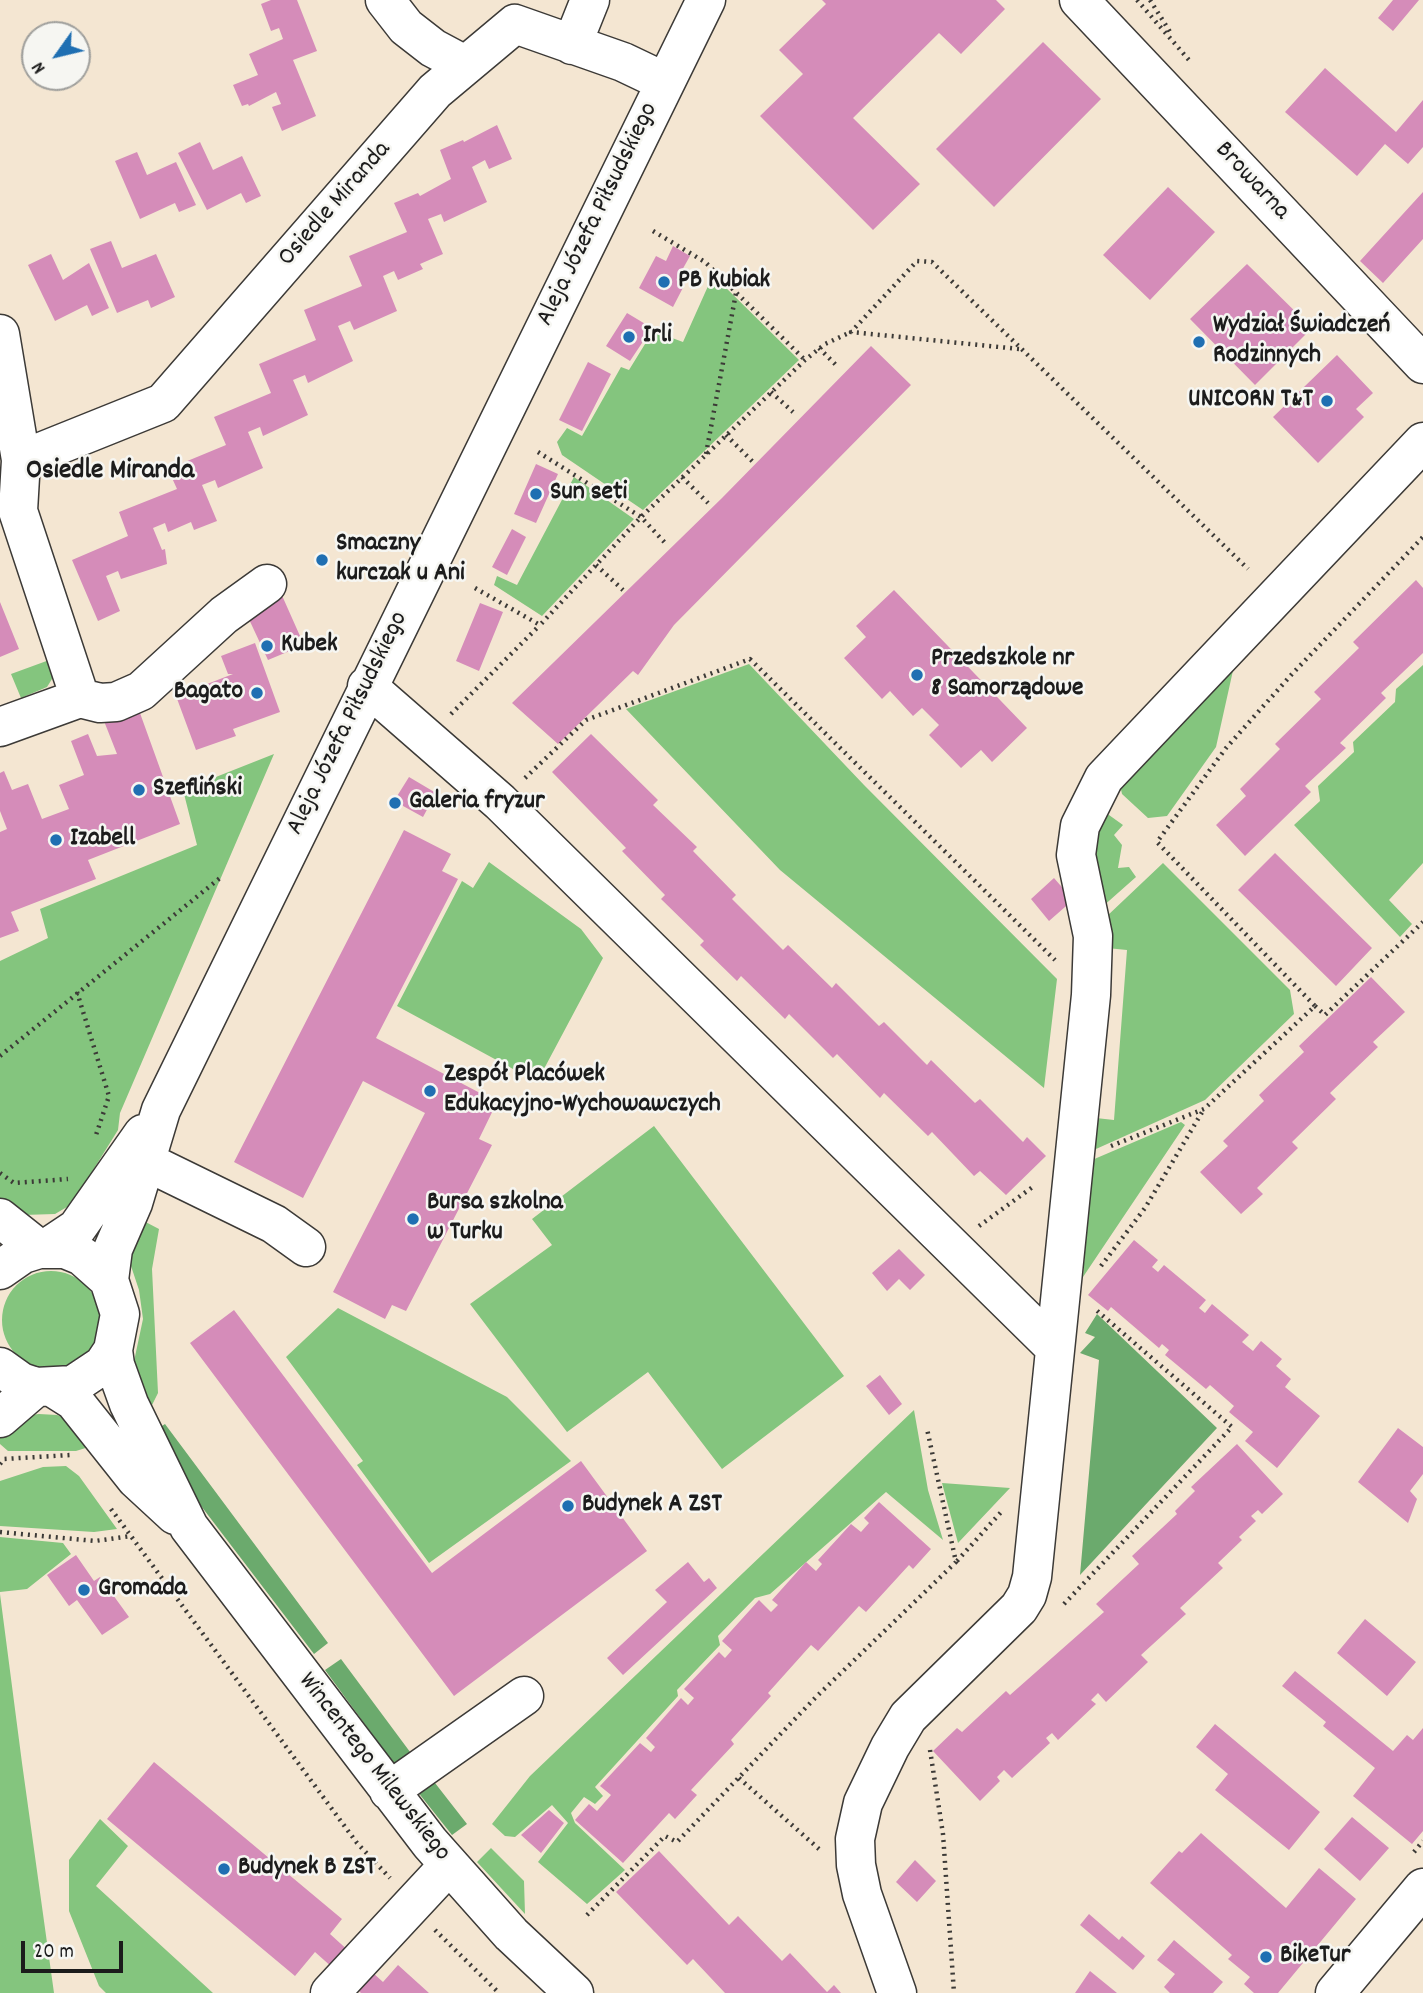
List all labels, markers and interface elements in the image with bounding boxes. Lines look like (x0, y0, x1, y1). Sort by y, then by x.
north arrow (21, 21, 91, 91)
text: N (26, 55, 54, 78)
street label: Aleja Józefa Piłsudskiego (531, 98, 667, 332)
street label: Osiedle Miranda (273, 136, 399, 274)
street label: Browarna (1207, 136, 1295, 228)
place label: PB Kubiak (678, 266, 770, 298)
marker: PB Kubiak (656, 274, 672, 290)
place label: Wydział Świadczeń Rodzinnych (1213, 311, 1390, 372)
place label: Irli (643, 321, 672, 353)
marker: Irli (621, 329, 637, 345)
marker: Wydział Świadczeń Rodzinnych (1191, 334, 1207, 350)
place label: UNICORN T&T (1188, 385, 1313, 417)
marker: UNICORN T&T (1319, 393, 1335, 409)
district label: Osiedle Miranda (26, 456, 194, 490)
place label: Sun seti (550, 478, 627, 510)
marker: Sun seti (528, 486, 544, 502)
place label: Smaczny kurczak u Ani (336, 529, 465, 590)
marker: Smaczny kurczak u Ani (314, 552, 330, 568)
street label: Aleja Józefa Piłsudskiego (281, 607, 417, 841)
place label: Kubek (281, 630, 338, 662)
marker: Kubek (259, 638, 275, 654)
place label: Przedszkole nr 8 Samorządowe (931, 644, 1083, 706)
marker: Przedszkole nr 8 Samorządowe (909, 667, 925, 683)
place label: Bagato (174, 677, 243, 709)
marker: Bagato (249, 685, 265, 701)
place label: Szefliński (153, 774, 242, 806)
marker: Szefliński (131, 782, 147, 798)
place label: Galeria fryzur (409, 787, 545, 819)
marker: Galeria fryzur (387, 795, 403, 811)
place label: Izabell (70, 824, 135, 856)
marker: Izabell (48, 832, 64, 848)
place label: Zespół Placówek Edukacyjno-Wychowawczych (444, 1060, 721, 1122)
marker: Zespół Placówek Edukacyjno-Wychowawczych (422, 1083, 438, 1099)
place label: Bursa szkolna w Turku (427, 1188, 563, 1250)
marker: Bursa szkolna w Turku (405, 1211, 421, 1227)
place label: Budynek A ZST (582, 1490, 722, 1522)
marker: Budynek A ZST (560, 1498, 576, 1514)
place label: Gromada (98, 1574, 187, 1606)
marker: Gromada (76, 1582, 92, 1598)
street label: Wincentego Milewskiego (290, 1668, 456, 1868)
place label: Budynek B ZST (238, 1853, 376, 1885)
marker: Budynek B ZST (216, 1861, 232, 1877)
scale bar (24, 1926, 126, 1970)
text: 20 m (34, 1938, 74, 1968)
place label: BikeTur (1280, 1941, 1350, 1973)
marker: BikeTur (1258, 1949, 1274, 1965)

